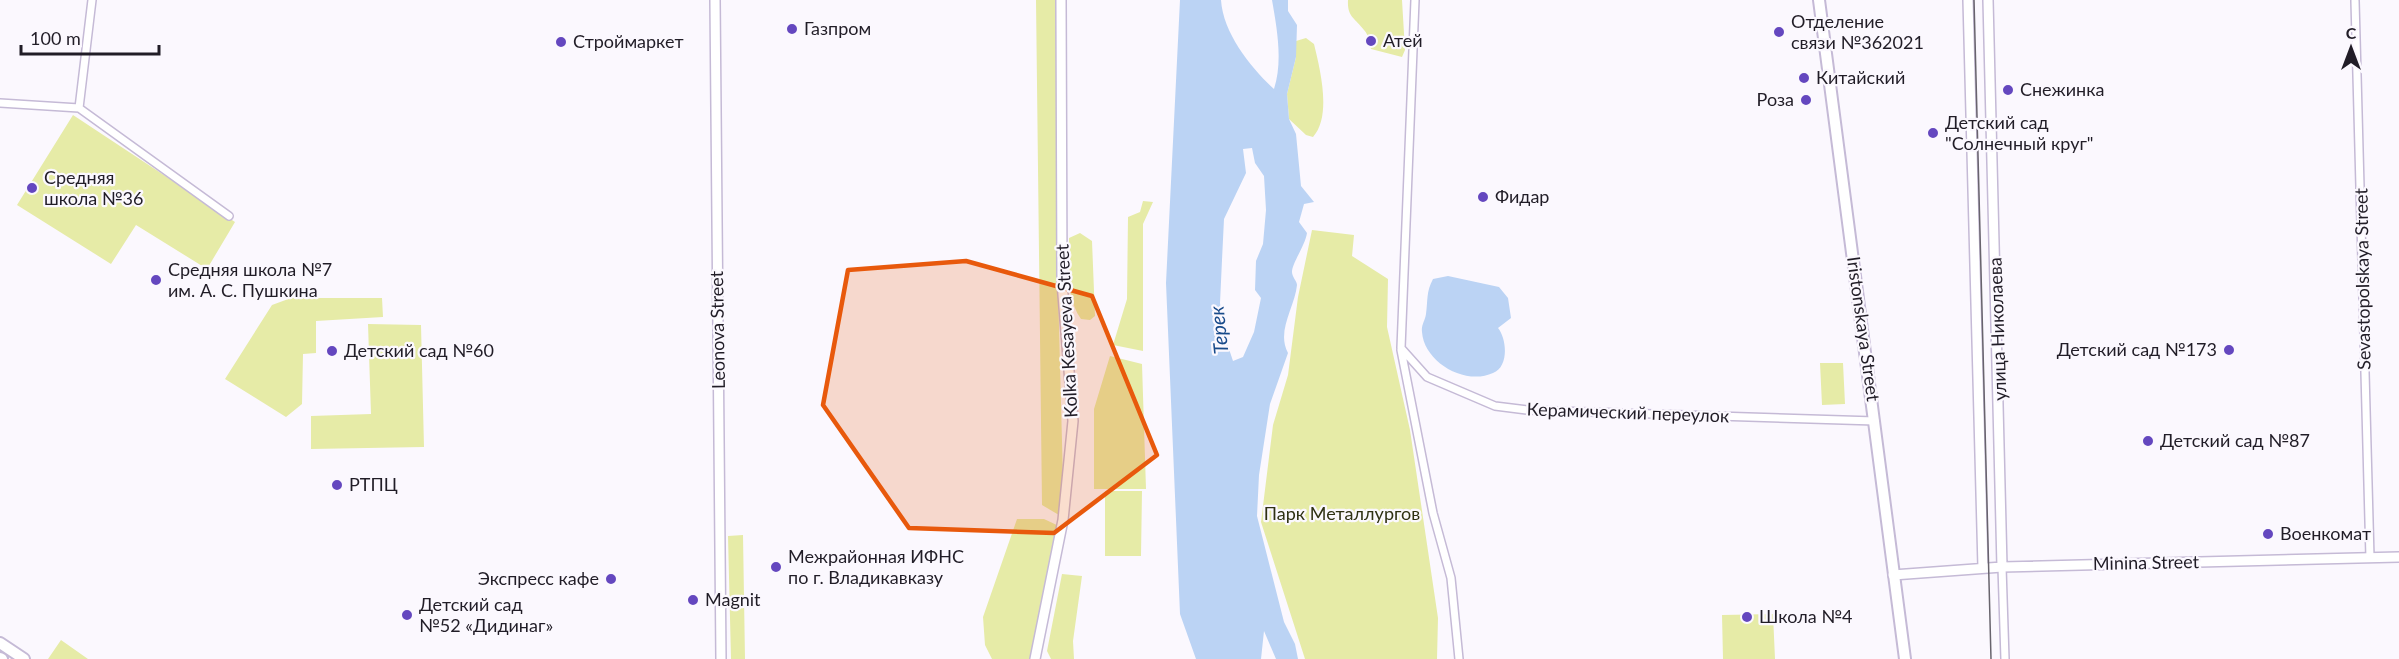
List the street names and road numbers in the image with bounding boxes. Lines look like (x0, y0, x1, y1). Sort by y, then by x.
street label: Sevastopolskaya Street (2349, 187, 2375, 370)
street label: Kolka Kesayeva Street (1050, 243, 1082, 419)
street label: Iristonskaya Street (1843, 255, 1885, 403)
street label: улица Николаева (1984, 257, 2010, 401)
street label: Leonova Street (705, 270, 729, 389)
street label: Керамический переулок (1526, 397, 1730, 427)
street label: Minina Street (2093, 550, 2200, 574)

